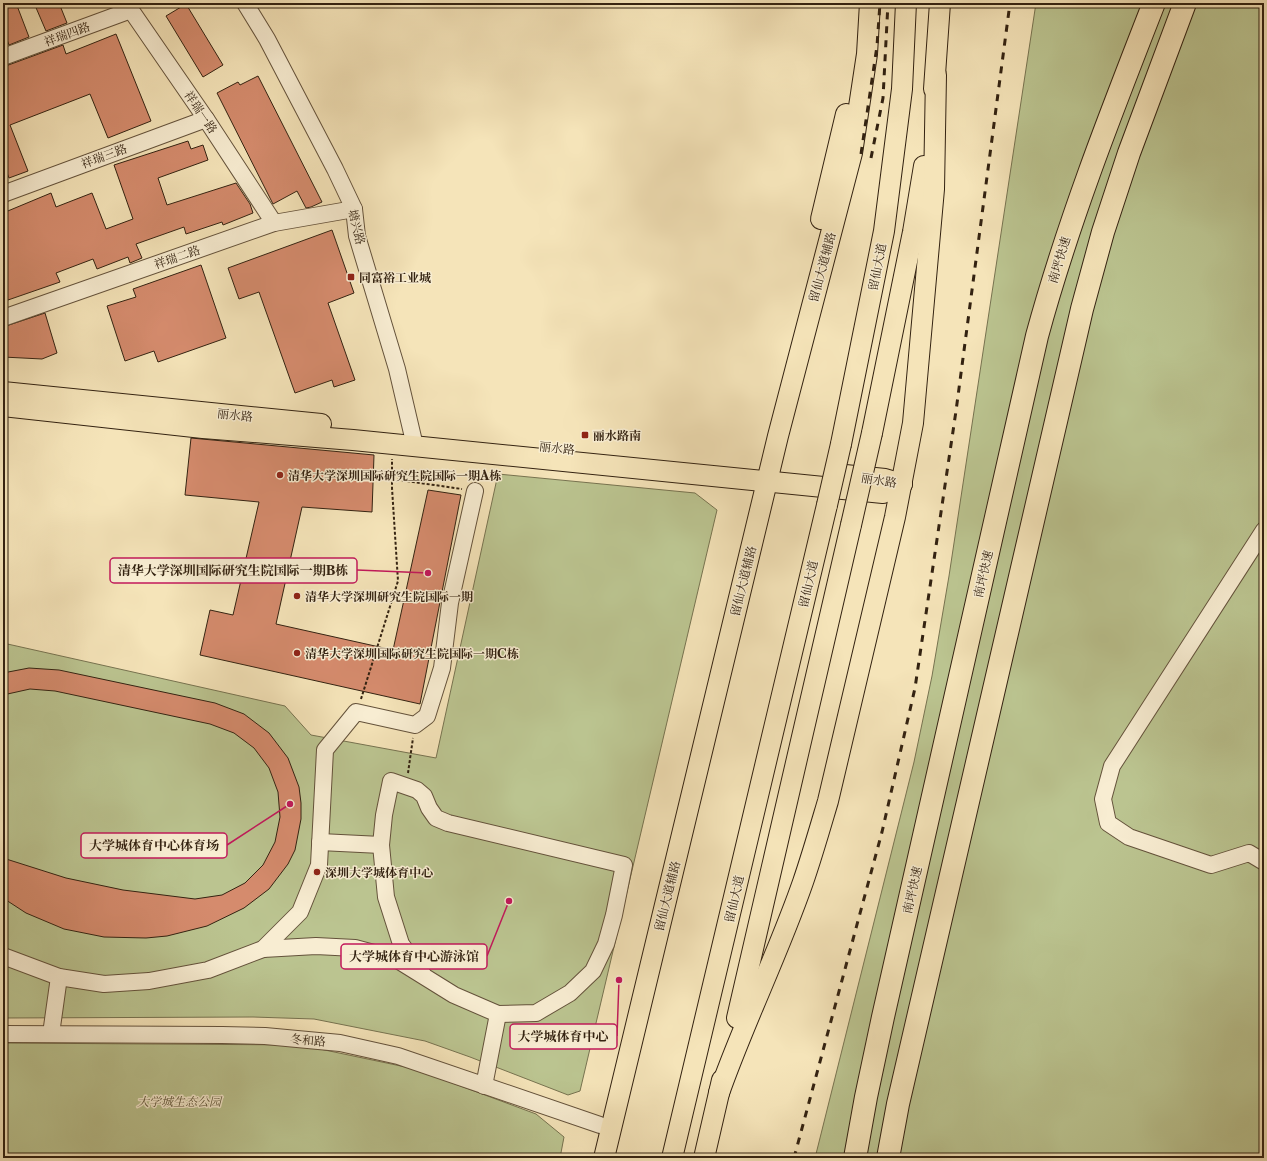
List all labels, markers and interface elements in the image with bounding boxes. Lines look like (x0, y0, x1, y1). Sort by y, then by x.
street label: 祥瑞四路 (42, 19, 92, 49)
street label: 祥瑞一路 (181, 88, 221, 136)
street label: 祥瑞三路 (79, 141, 129, 171)
street label: 塘兴路 (346, 208, 368, 246)
street label: 留仙大道辅路 (805, 230, 839, 304)
street label: 南坪快速 (1045, 235, 1073, 285)
street label: 祥瑞二路 (152, 242, 202, 272)
street label: 留仙大道 (865, 242, 889, 292)
place label: 同富裕工业城 (359, 270, 431, 285)
marker: 同富裕工业城 (346, 272, 356, 282)
street label: 丽水路 (216, 406, 254, 424)
place label: 丽水路南 (593, 428, 641, 443)
marker: 丽水路南 (580, 430, 590, 440)
street label: 丽水路 (538, 439, 576, 457)
place label: 清华大学深圳国际研究生院国际一期A栋 (288, 468, 501, 483)
marker: 清华大学深圳国际研究生院国际一期A栋 (275, 470, 285, 480)
street label: 丽水路 (860, 470, 898, 490)
street label: 留仙大道辅路 (727, 544, 759, 618)
street label: 南坪快速 (970, 549, 996, 599)
callout: 清华大学深圳国际研究生院国际一期B栋 (110, 558, 357, 583)
street label: 留仙大道 (795, 559, 821, 609)
text: 清华大学深圳国际研究生院国际一期B栋 (118, 562, 348, 578)
place label: 清华大学深圳研究生院国际一期 (305, 589, 473, 604)
marker: 清华大学深圳研究生院国际一期 (292, 591, 302, 601)
place label: 清华大学深圳国际研究生院国际一期C栋 (305, 646, 519, 661)
marker: 清华大学深圳国际研究生院国际一期C栋 (292, 648, 302, 658)
callout: 大学城体育中心体育场 (81, 833, 227, 858)
text: 大学城体育中心体育场 (89, 837, 219, 853)
street label: 留仙大道辅路 (651, 859, 683, 933)
place label: 深圳大学城体育中心 (325, 865, 433, 880)
street label: 南坪快速 (899, 865, 925, 915)
marker: 深圳大学城体育中心 (312, 867, 322, 877)
street label: 留仙大道 (721, 874, 747, 924)
callout: 大学城体育中心游泳馆 (341, 944, 487, 969)
text: 大学城体育中心游泳馆 (349, 948, 479, 964)
callout: 大学城体育中心 (510, 1024, 617, 1049)
text: 大学城体育中心 (517, 1028, 609, 1044)
street label: 冬和路 (289, 1031, 327, 1049)
park label: 大学城生态公园 (137, 1094, 223, 1109)

